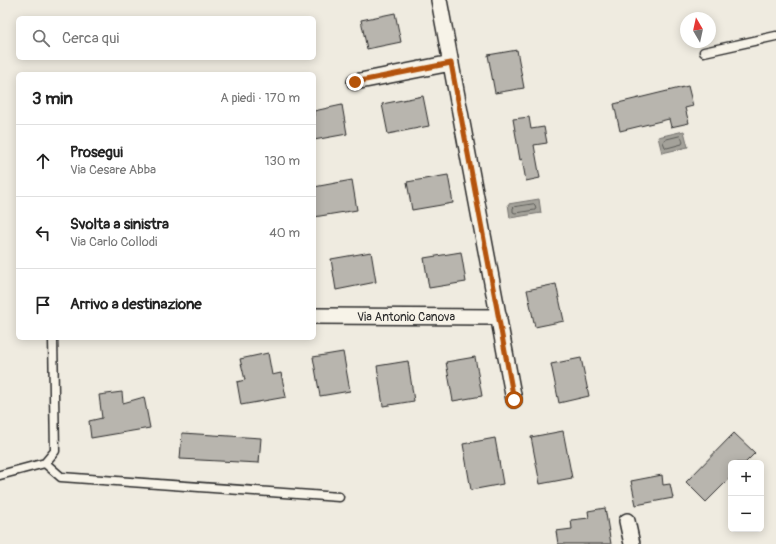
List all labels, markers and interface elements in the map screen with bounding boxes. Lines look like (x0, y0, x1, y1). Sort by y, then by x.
north arrow (680, 12, 716, 48)
search box (16, 16, 316, 60)
icon: search (30, 27, 52, 49)
text: Cerca qui (62, 29, 119, 48)
route end (346, 73, 364, 91)
text: 3 min (32, 88, 73, 109)
text: A piedi · 170 m (220, 90, 300, 106)
text: Prosegui (70, 143, 123, 162)
icon: ahead (32, 150, 54, 172)
text: 130 m (264, 153, 300, 169)
text: Via Cesare Abba (70, 162, 156, 178)
text: Svolta a sinistra (70, 215, 169, 234)
icon: left (32, 222, 54, 244)
text: 40 m (269, 225, 300, 241)
text: Via Carlo Collodi (70, 234, 157, 250)
icon: arrive (32, 294, 54, 316)
text: Arrivo a destinazione (70, 295, 202, 314)
street label: Via Antonio Canova (357, 310, 456, 325)
route start (505, 391, 523, 409)
map controls (728, 460, 764, 532)
button: + (728, 460, 764, 496)
button: − (728, 496, 764, 532)

